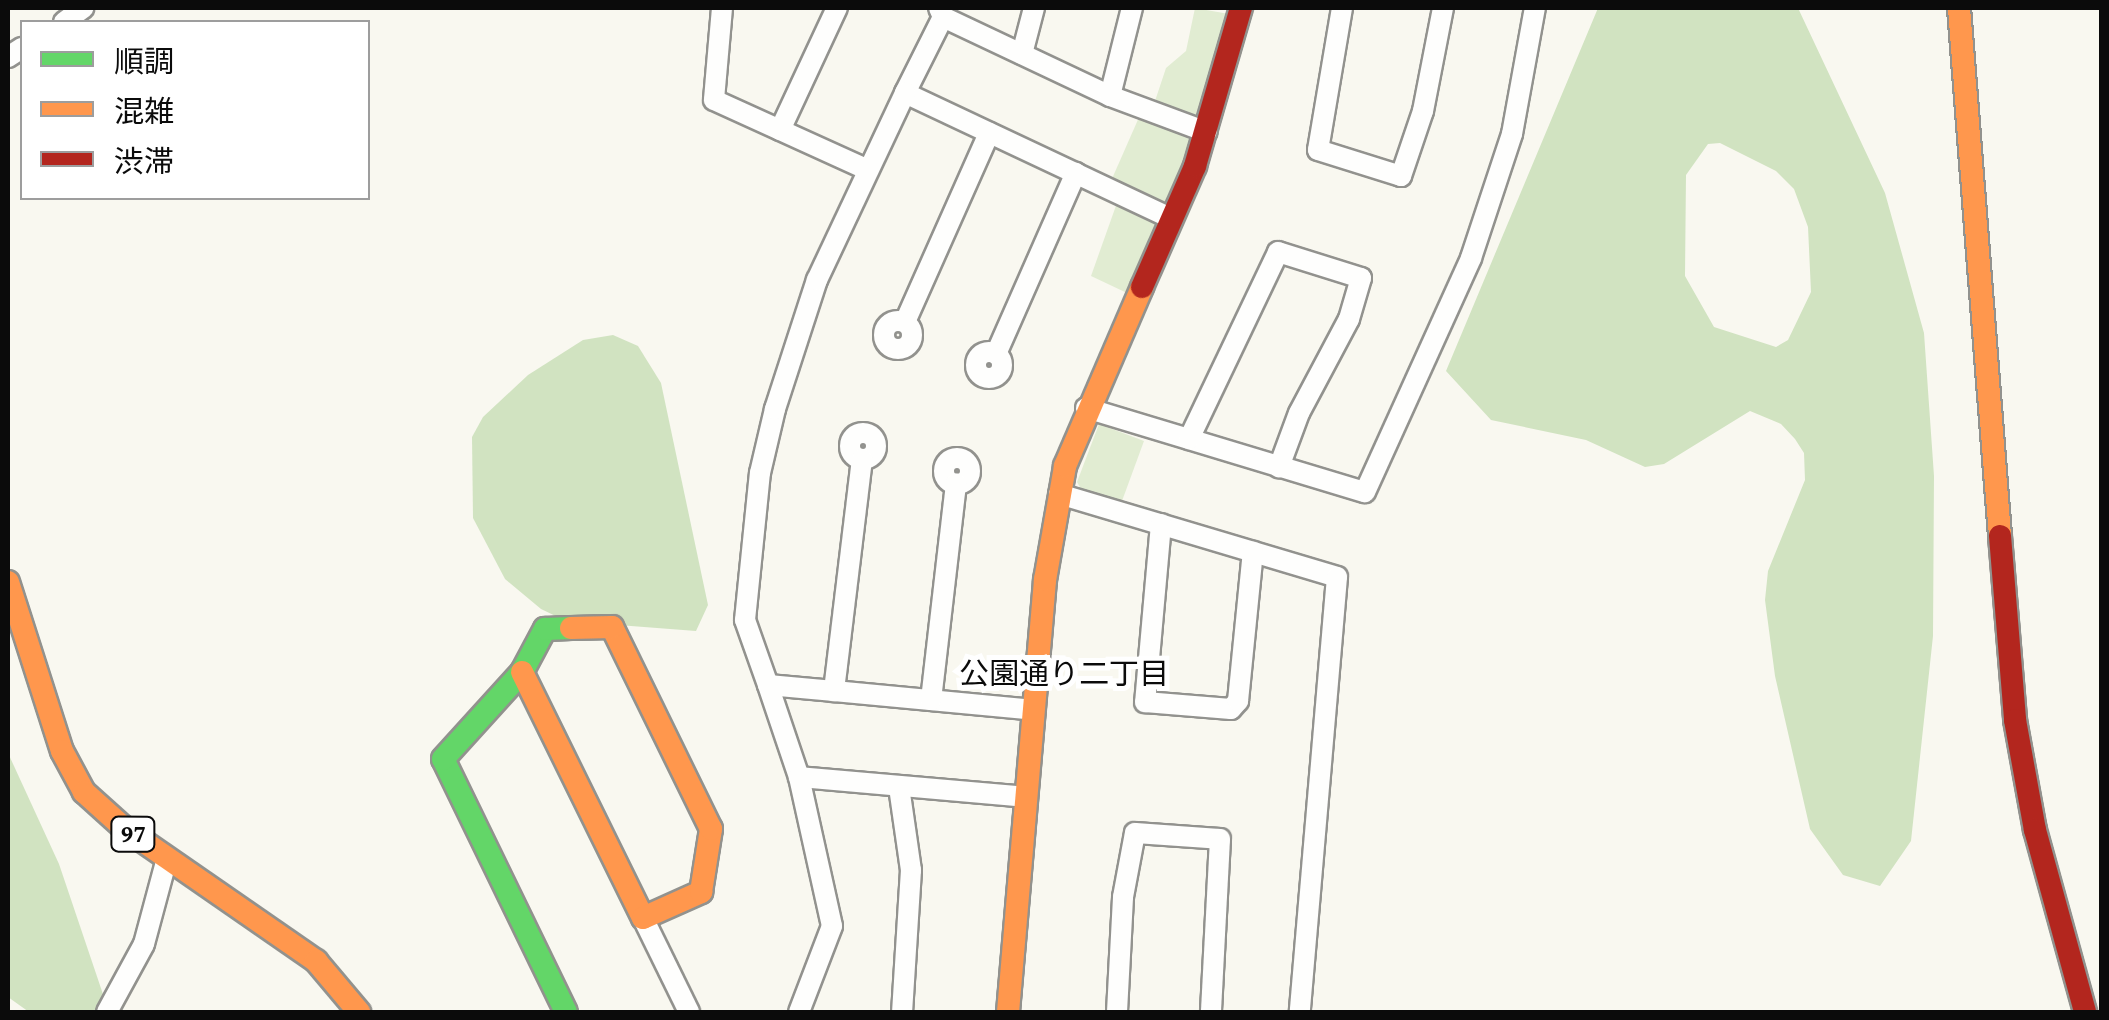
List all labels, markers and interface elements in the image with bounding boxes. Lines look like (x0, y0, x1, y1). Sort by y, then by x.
legend (20, 20, 370, 200)
text: 順調 (114, 45, 174, 78)
text: 混雑 (114, 95, 174, 128)
text: 渋滞 (114, 145, 174, 178)
district label: 公園通り二丁目 (959, 656, 1169, 692)
road number: 97 (108, 814, 158, 854)

